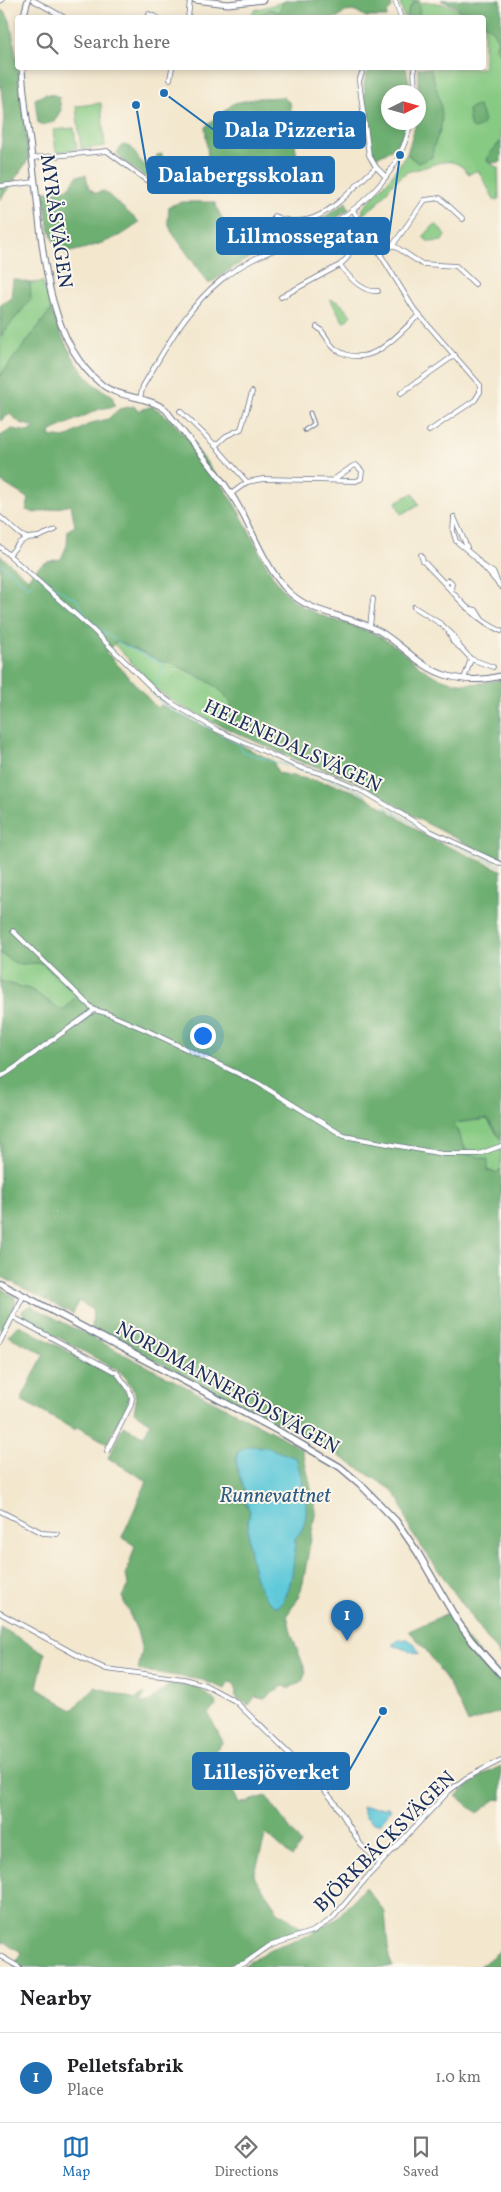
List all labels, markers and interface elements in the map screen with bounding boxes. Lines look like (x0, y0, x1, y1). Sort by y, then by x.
search box (15, 15, 486, 70)
icon: search (33, 29, 61, 57)
text: Search here (73, 30, 170, 56)
north arrow (381, 85, 426, 130)
callout: Dala Pizzeria (214, 112, 365, 148)
text: Dala Pizzeria (224, 117, 356, 146)
street label: MYRÅSVÄGEN (32, 152, 78, 290)
callout: Dalabergsskolan (148, 157, 334, 193)
text: Dalabergsskolan (158, 162, 324, 191)
callout: Lillmossegatan (217, 218, 389, 254)
text: Lillmossegatan (227, 223, 379, 252)
street label: HELENEDALSVÄGEN (199, 693, 386, 800)
your location (190, 1023, 216, 1049)
street label: NORDMANNERÖDSVÄGEN (110, 1315, 344, 1462)
water label: Runnevattnet (219, 1482, 332, 1511)
pin: 1 (331, 1600, 363, 1641)
callout: Lillesjöverket (193, 1753, 349, 1789)
text: Lillesjöverket (203, 1759, 339, 1788)
street label: BJÖRKBÄCKSVÄGEN (308, 1765, 463, 1919)
text: Nearby (20, 1985, 91, 2014)
text: Pelletsfabrik (67, 2054, 183, 2080)
text: 1 (33, 2067, 39, 2089)
text: 1.0 km (435, 2067, 481, 2089)
text: Place (67, 2080, 104, 2102)
tab: Map (62, 2133, 90, 2182)
tab: Directions (214, 2133, 279, 2182)
tab: Saved (403, 2133, 439, 2182)

